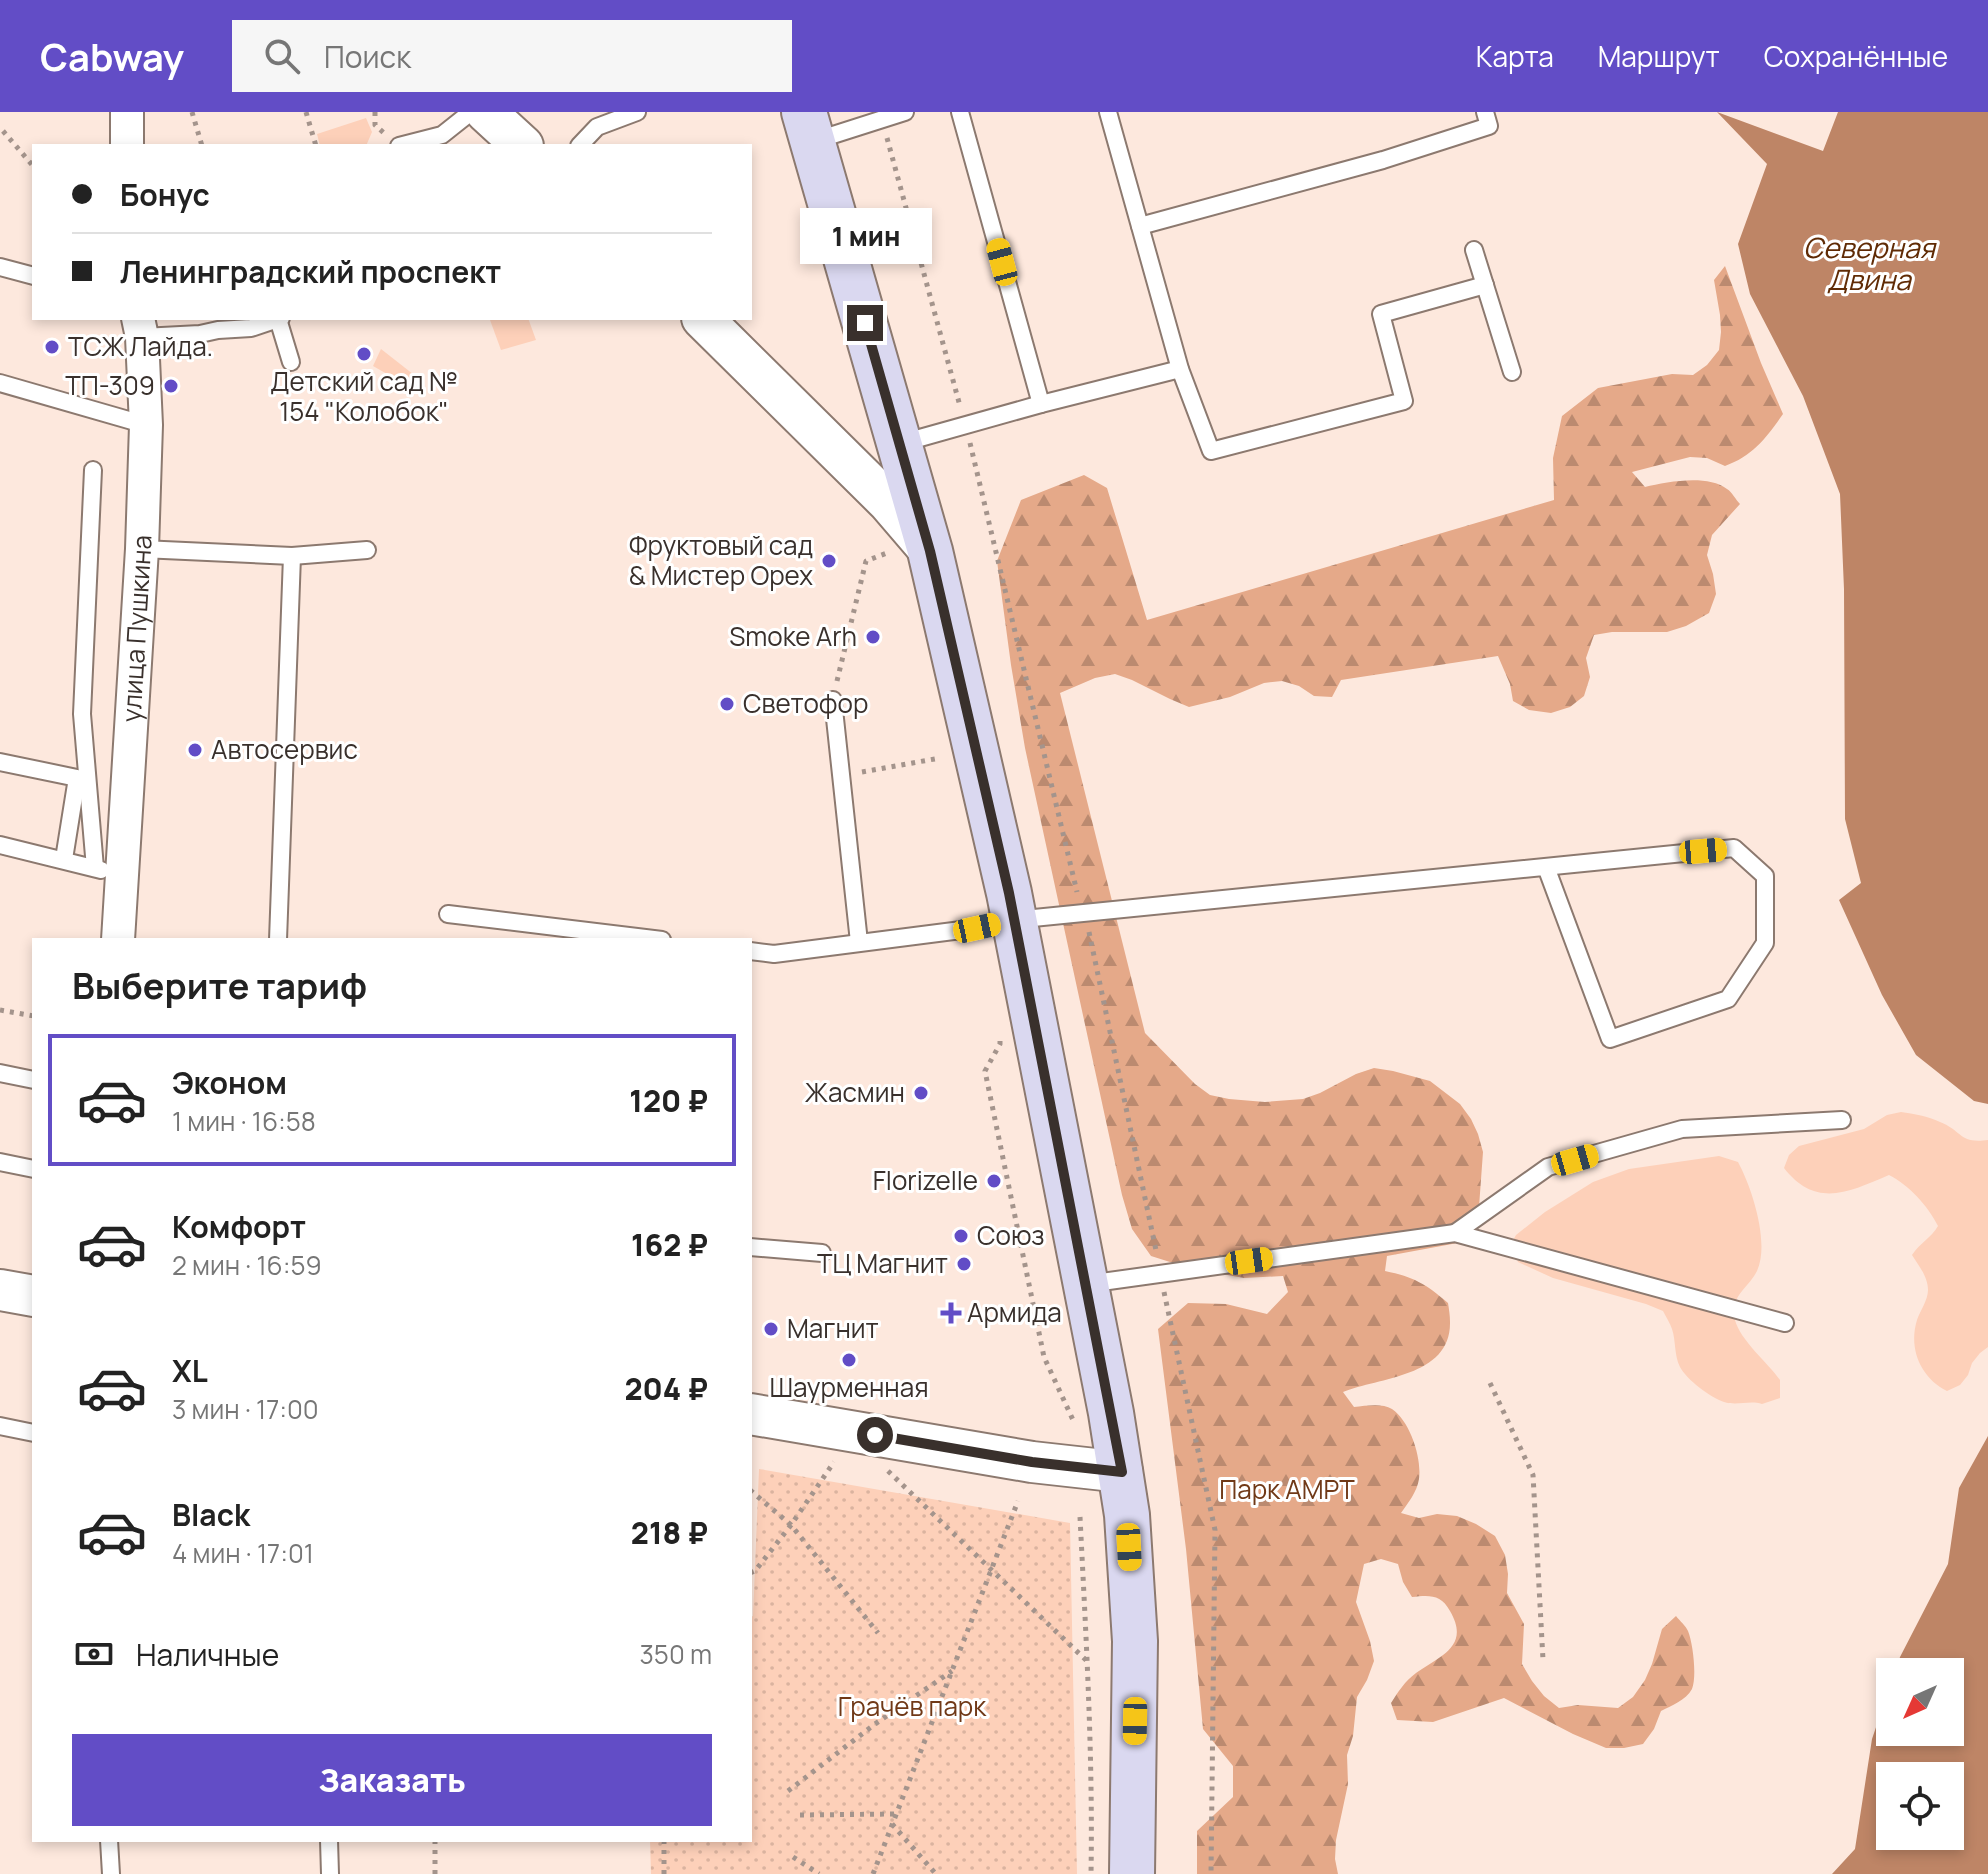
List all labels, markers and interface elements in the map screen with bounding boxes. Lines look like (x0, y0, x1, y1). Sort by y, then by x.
search box (232, 20, 792, 92)
text: Cabway (40, 30, 184, 82)
icon: search (260, 34, 304, 78)
text: Поиск (324, 36, 411, 77)
text: Карта (1476, 37, 1554, 75)
text: Маршрут (1598, 37, 1720, 75)
text: Сохранённые (1764, 37, 1948, 75)
text: Бонус (120, 174, 210, 215)
callout: 1 мин (799, 207, 931, 263)
text: 1 мин (832, 218, 900, 254)
water label: Северная Двина (1803, 228, 1937, 298)
car (984, 236, 1020, 288)
text: Ленинградский проспект (120, 251, 501, 292)
route end (847, 305, 883, 341)
place label: ТСЖ Лайда. (68, 328, 213, 364)
marker: ТСЖ Лайда. (43, 338, 61, 356)
marker: Детский сад № 154 "Колобок" (355, 345, 373, 363)
place label: Детский сад № 154 "Колобок" (270, 363, 458, 429)
place label: ТП-309 (65, 367, 155, 403)
marker: ТП-309 (162, 377, 180, 395)
place label: Фруктовый сад & Мистер Орех (629, 527, 813, 593)
street label: улица Пушкина (112, 534, 159, 723)
marker: Фруктовый сад & Мистер Орех (820, 552, 838, 570)
place label: Smoke Arh (729, 618, 857, 654)
marker: Smoke Arh (864, 628, 882, 646)
place label: Светофор (743, 685, 868, 721)
marker: Светофор (718, 695, 736, 713)
place label: Автосервис (211, 731, 358, 767)
marker: Автосервис (186, 741, 204, 759)
car (1678, 837, 1728, 865)
car (951, 911, 1003, 945)
text: Выберите тариф (72, 961, 367, 1010)
text: Эконом (172, 1062, 287, 1103)
icon: car (76, 1064, 148, 1136)
place label: Жасмин (805, 1074, 905, 1110)
text: 120 ₽ (629, 1080, 708, 1121)
marker: Жасмин (912, 1084, 930, 1102)
text: 1 мин · 16:58 (172, 1103, 316, 1139)
car (1549, 1142, 1601, 1178)
place label: Florizelle (873, 1162, 978, 1198)
marker: Florizelle (985, 1172, 1003, 1190)
text: Комфорт (172, 1206, 306, 1247)
icon: car (76, 1208, 148, 1280)
place label: Союз (977, 1217, 1044, 1253)
text: 162 ₽ (631, 1224, 708, 1265)
marker: Союз (952, 1227, 970, 1245)
place label: ТЦ Магнит (817, 1245, 948, 1281)
car (1224, 1246, 1274, 1276)
text: 2 мин · 16:59 (172, 1247, 322, 1283)
marker: ТЦ Магнит (955, 1255, 973, 1273)
place label: Армида (967, 1294, 1062, 1330)
marker: Армида (942, 1304, 960, 1322)
place label: Магнит (787, 1310, 879, 1346)
marker: Магнит (762, 1320, 780, 1338)
text: XL (172, 1350, 208, 1391)
marker: Шаурменная (840, 1351, 858, 1369)
icon: car (76, 1352, 148, 1424)
text: 204 ₽ (625, 1368, 708, 1409)
place label: Шаурменная (769, 1369, 929, 1405)
text: 3 мин · 17:00 (172, 1391, 319, 1427)
route start (857, 1417, 893, 1453)
park label: Парк АМРТ (1219, 1471, 1355, 1507)
text: Black (172, 1494, 250, 1535)
icon: car (76, 1496, 148, 1568)
text: 218 ₽ (631, 1512, 708, 1553)
car (1116, 1522, 1142, 1572)
text: 4 мин · 17:01 (172, 1535, 314, 1571)
icon: cash (72, 1632, 116, 1676)
text: Наличные (136, 1634, 279, 1675)
text: 350 m (639, 1636, 712, 1672)
north arrow (1876, 1658, 1964, 1746)
map controls (1876, 1658, 1964, 1850)
park label: Грачёв парк (838, 1688, 987, 1724)
car (1123, 1697, 1147, 1745)
button: Заказать (72, 1734, 712, 1826)
button: locate (1876, 1762, 1964, 1850)

